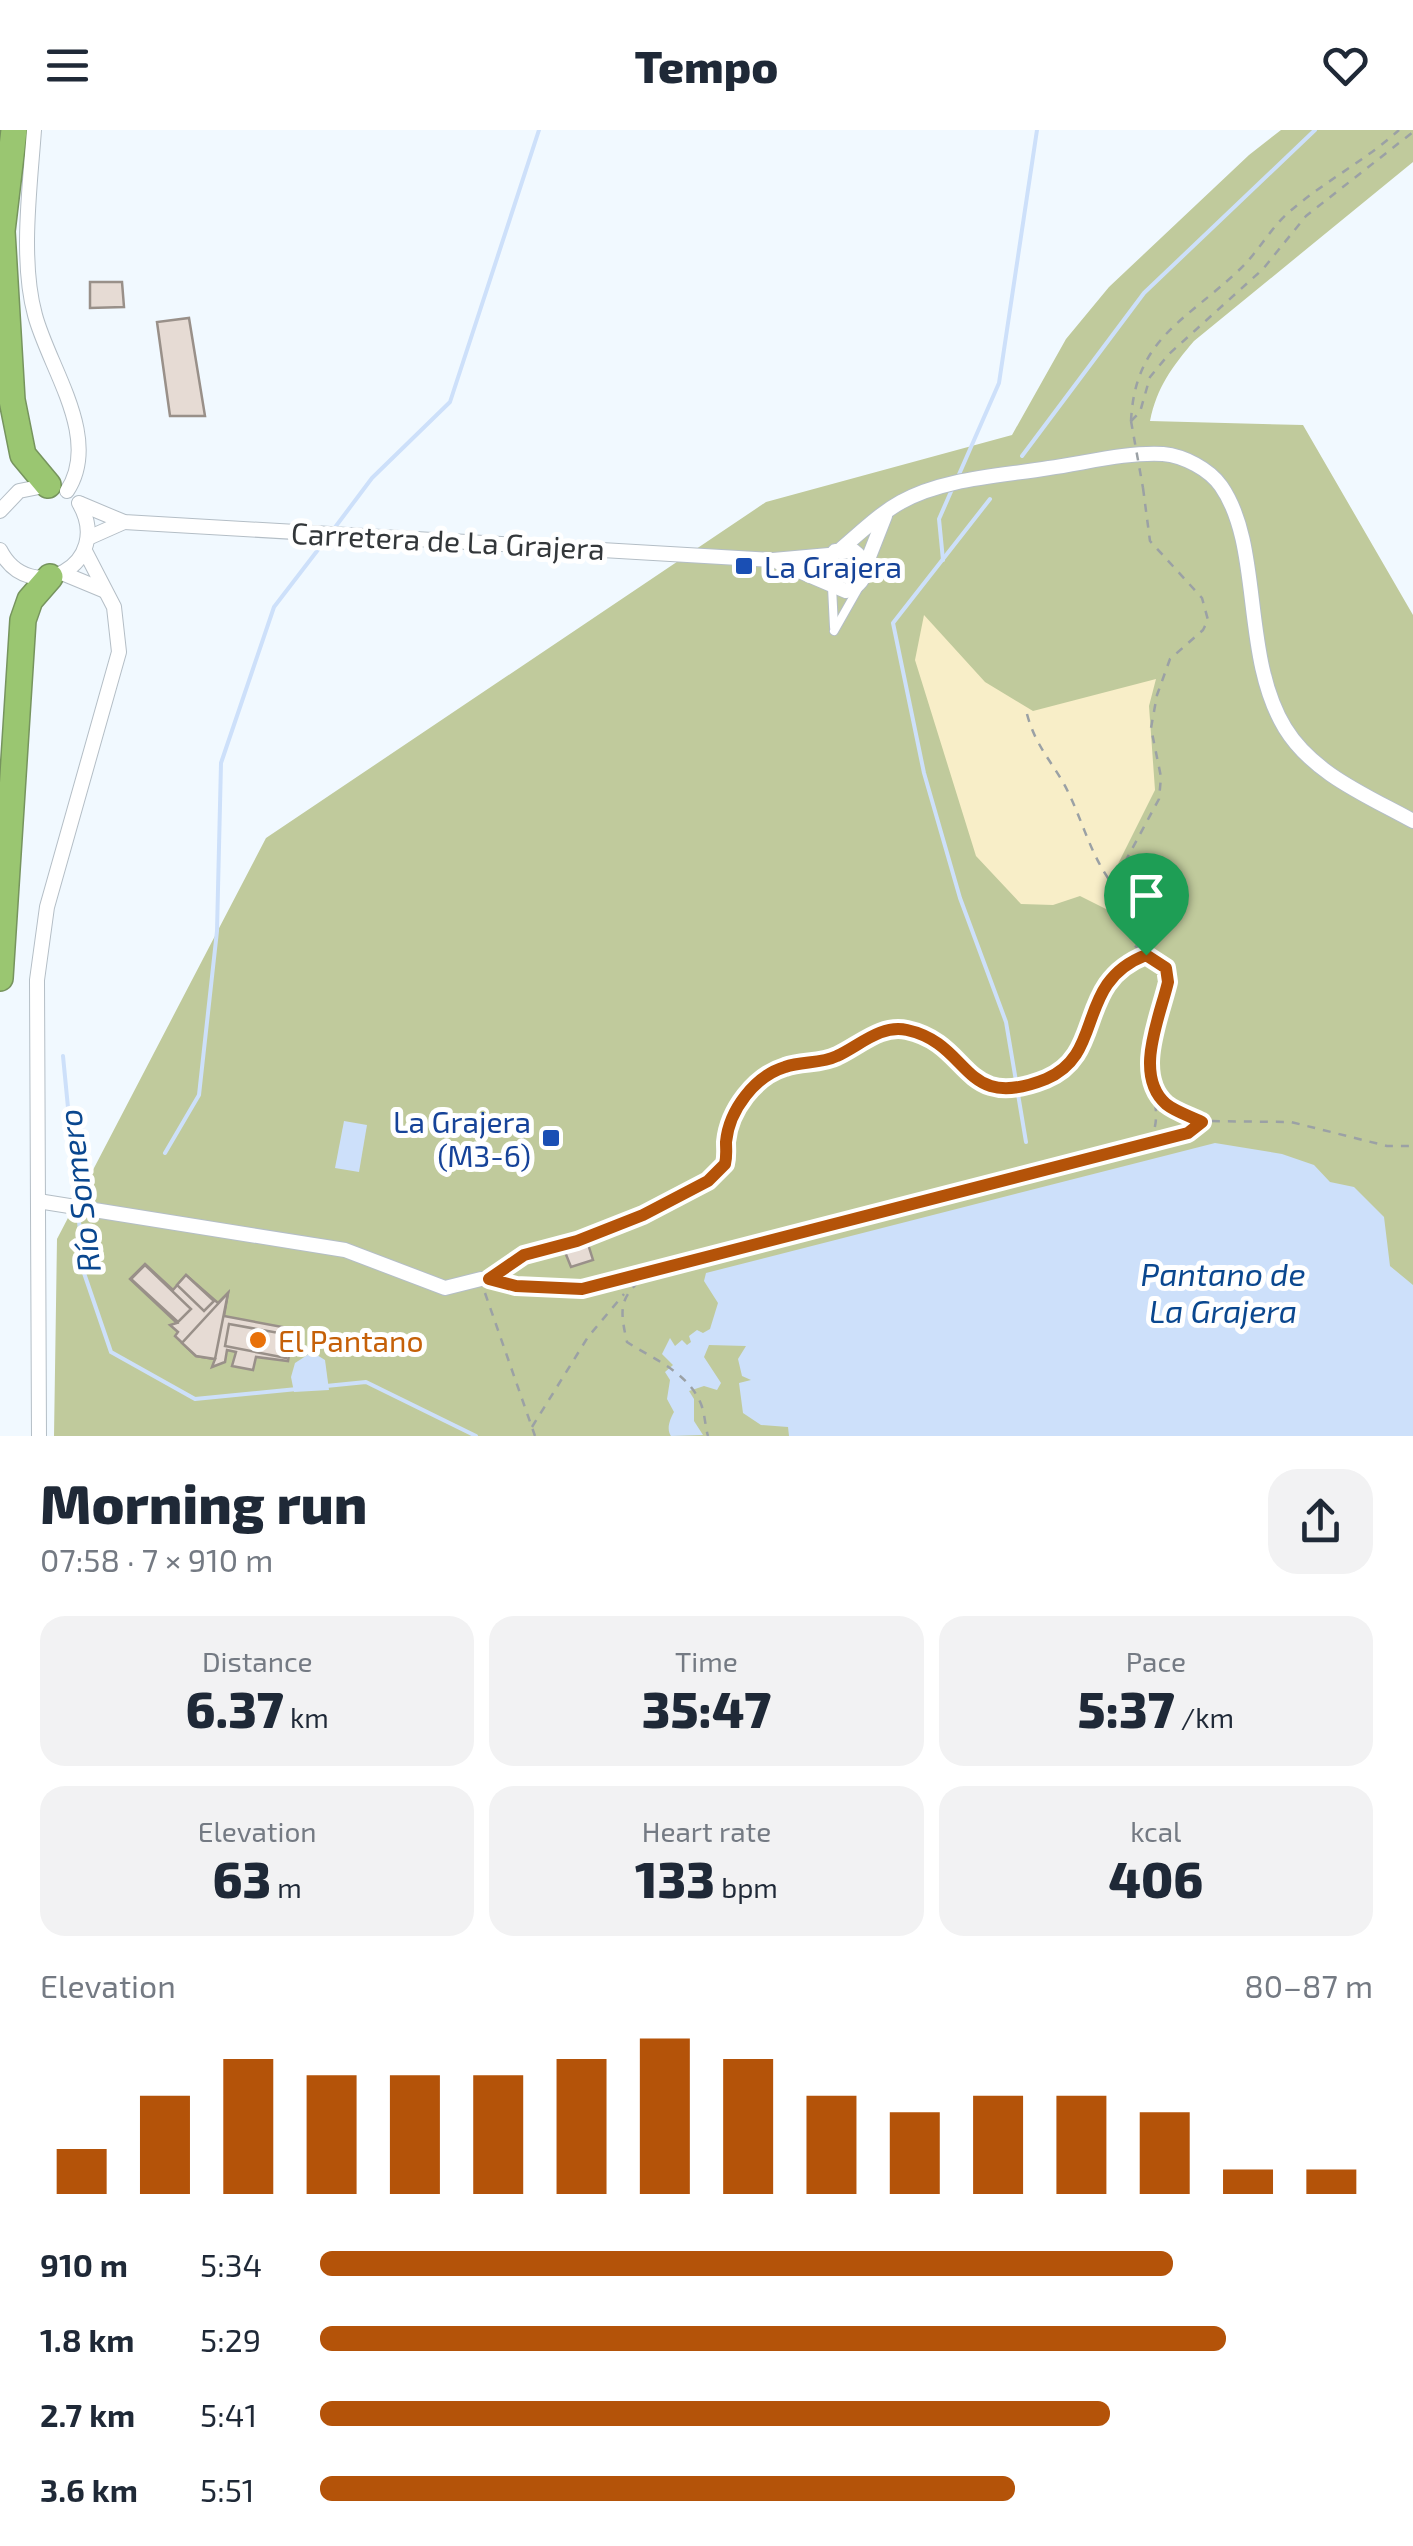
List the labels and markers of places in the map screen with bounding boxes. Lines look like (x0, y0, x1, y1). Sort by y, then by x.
place label: La Grajera (764, 548, 902, 584)
marker: La Grajera (733, 555, 755, 577)
pin (1104, 853, 1189, 956)
place label: La Grajera (M3-6) (393, 1103, 531, 1173)
marker: La Grajera (M3-6) (540, 1127, 562, 1149)
place label: El Pantano (278, 1322, 424, 1358)
marker: El Pantano (247, 1329, 269, 1351)

